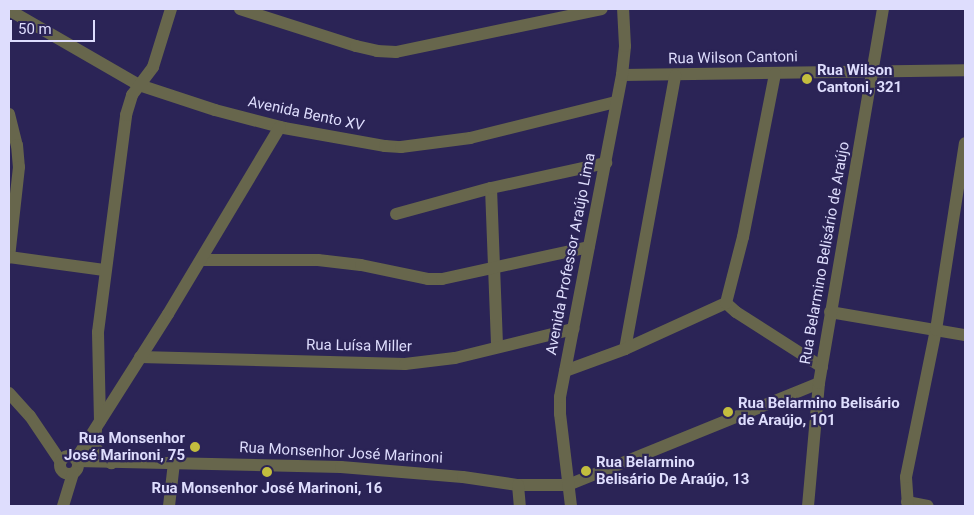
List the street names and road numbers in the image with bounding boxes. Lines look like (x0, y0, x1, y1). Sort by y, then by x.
street label: Rua Wilson Cantoni (668, 48, 798, 68)
street label: Avenida Bento XV (246, 93, 366, 135)
street label: Rua Belarmino Belisário de Araújo (797, 140, 853, 366)
street label: Avenida Professor Araújo Lima (543, 151, 599, 357)
street label: Rua Luísa Miller (306, 336, 412, 356)
street label: Rua Monsenhor José Marinoni (239, 439, 443, 467)

